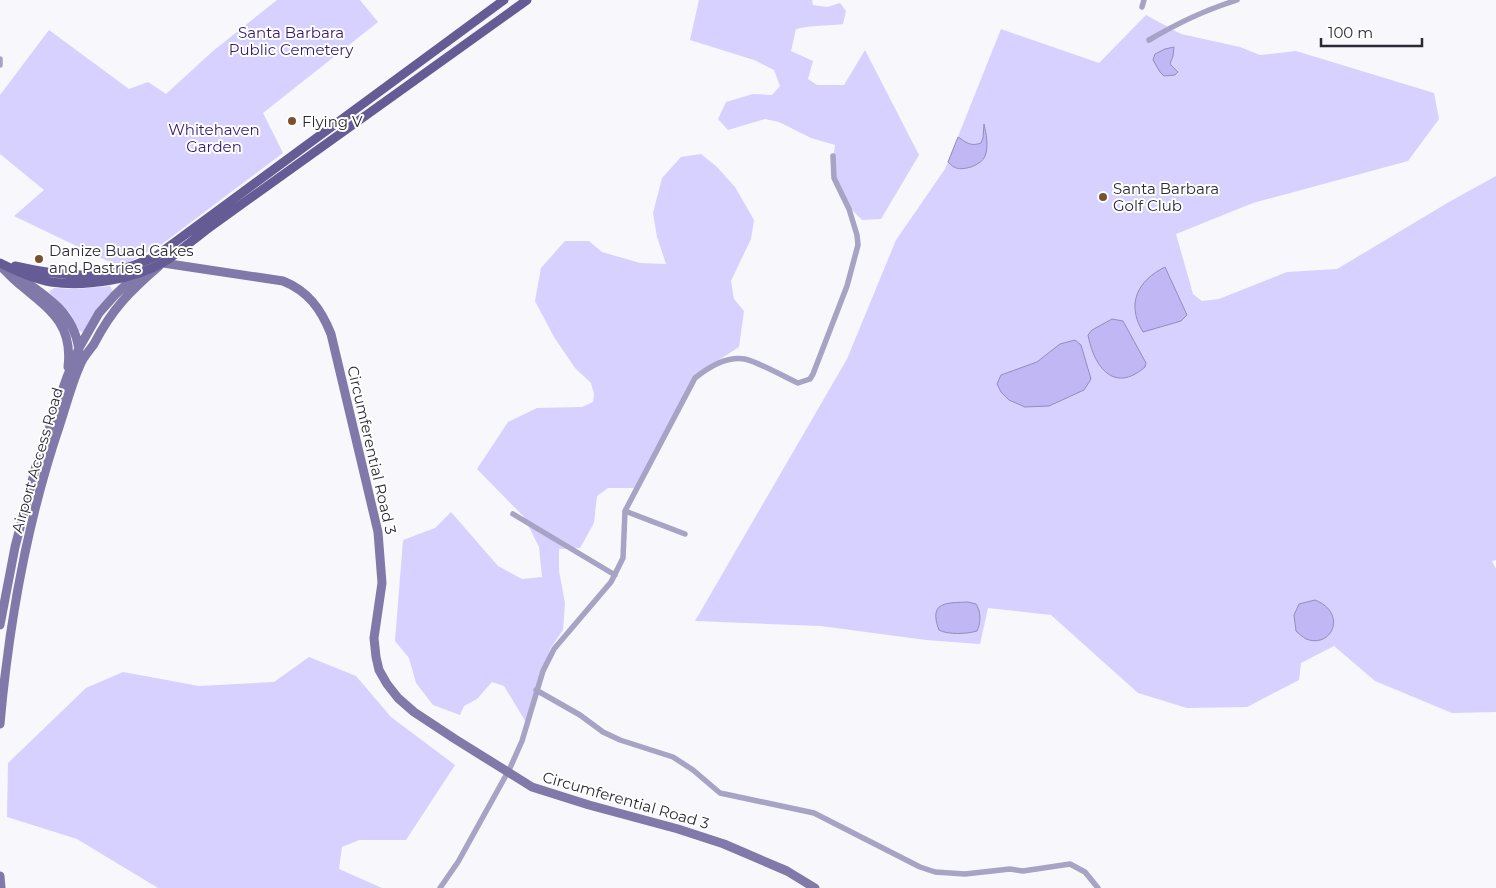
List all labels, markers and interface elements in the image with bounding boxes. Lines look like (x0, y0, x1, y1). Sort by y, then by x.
scale bar (1321, 15, 1422, 47)
park label: Santa Barbara Public Cemetery (229, 23, 354, 59)
text: 100 m (1328, 23, 1373, 42)
place label: Flying V (302, 112, 363, 131)
marker: Flying V (286, 115, 298, 127)
park label: Whitehaven Garden (168, 120, 260, 156)
place label: Santa Barbara Golf Club (1113, 179, 1219, 215)
marker: Santa Barbara Golf Club (1097, 191, 1109, 203)
place label: Danize Buad Cakes and Pastries (49, 241, 194, 277)
marker: Danize Buad Cakes and Pastries (33, 253, 45, 265)
street label: Circumferential Road 3 (343, 364, 401, 536)
street label: Airport Access Road (7, 385, 67, 535)
street label: Circumferential Road 3 (540, 767, 712, 833)

